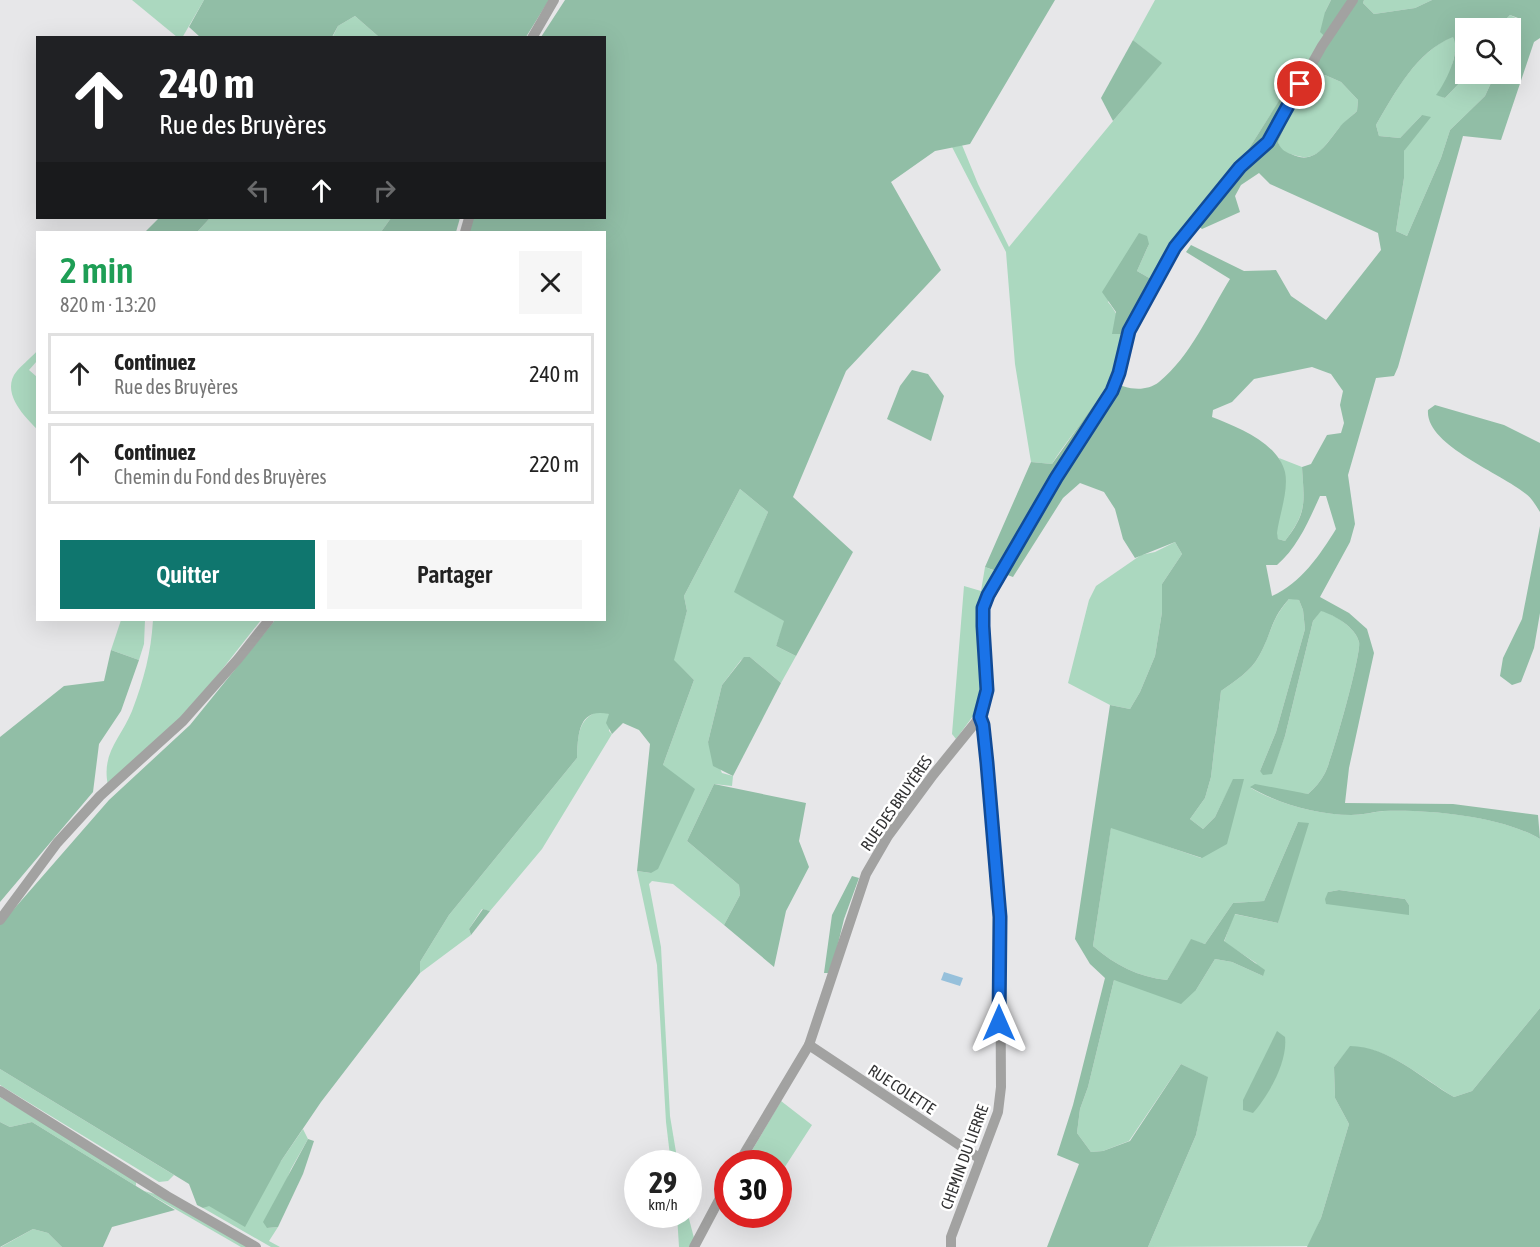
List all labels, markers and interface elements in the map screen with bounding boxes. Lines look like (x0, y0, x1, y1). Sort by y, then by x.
map controls (1455, 18, 1521, 84)
button: search (1455, 18, 1521, 84)
pin (1274, 58, 1325, 109)
text: 240 m (159, 59, 254, 107)
icon: ahead (60, 60, 138, 138)
icon: arrive (1283, 67, 1316, 100)
text: Rue des Bruyères (159, 109, 326, 140)
icon: left (242, 174, 275, 207)
icon: ahead (305, 174, 338, 207)
icon: right (368, 174, 401, 207)
text: 2 min (60, 249, 134, 291)
button: close (519, 251, 582, 314)
text: 820 m · 13:20 (60, 293, 156, 316)
text: Continuez (114, 349, 196, 375)
icon: ahead (63, 357, 96, 390)
text: 240 m (529, 361, 579, 387)
text: Rue des Bruyères (114, 375, 238, 398)
text: Continuez (114, 439, 196, 465)
icon: ahead (63, 447, 96, 480)
text: 220 m (529, 451, 579, 477)
text: Chemin du Fond des Bruyères (114, 465, 327, 488)
button: Quitter (60, 540, 315, 609)
button: Partager (327, 540, 582, 609)
street label: RUE DES BRUYÈRES (857, 752, 936, 854)
position arrow (967, 991, 1031, 1055)
street label: RUE COLETTE (865, 1061, 939, 1117)
street label: CHEMIN DU LIERRE (937, 1102, 991, 1212)
speed limit sign: 30 (714, 1150, 792, 1228)
text: 29 (649, 1165, 677, 1199)
text: km/h (648, 1196, 678, 1213)

